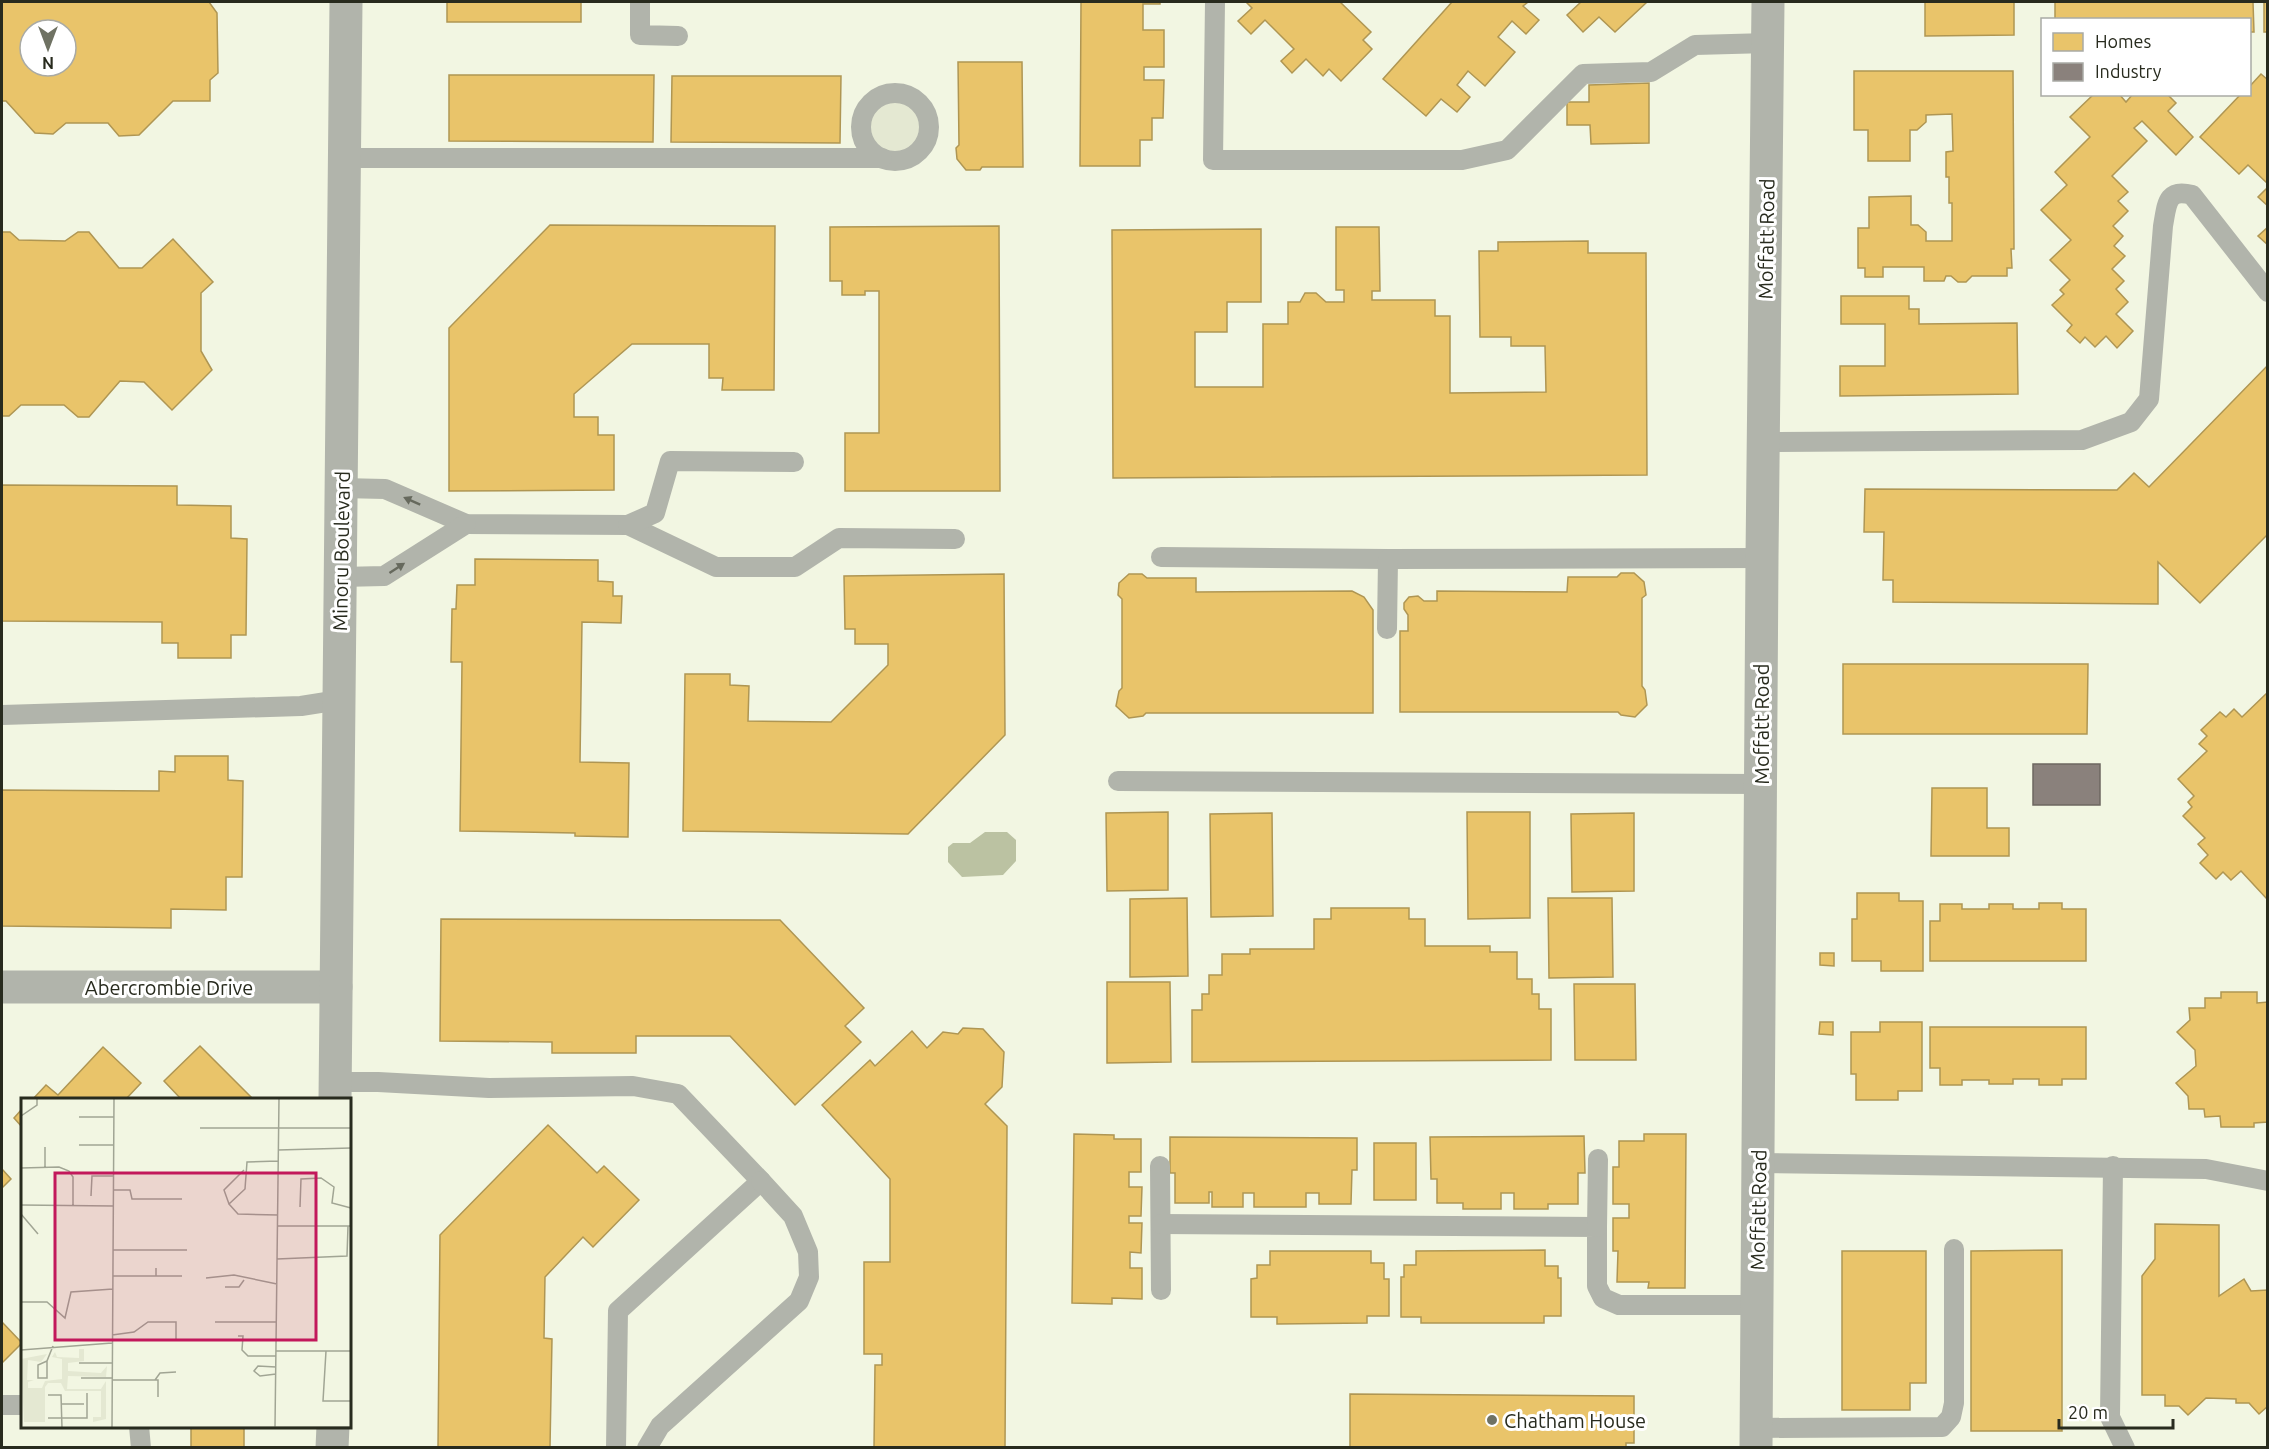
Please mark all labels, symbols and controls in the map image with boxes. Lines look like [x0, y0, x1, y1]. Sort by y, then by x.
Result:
north arrow [18, 18, 78, 78]
legend [2041, 18, 2251, 96]
text: Homes [2095, 31, 2152, 51]
text: N [42, 54, 54, 72]
text: Industry [2095, 61, 2162, 81]
street label: Moffatt Road [1753, 178, 1779, 300]
street label: Minoru Boulevard [328, 471, 354, 631]
one-way arrow [404, 496, 421, 505]
one-way arrow [389, 563, 405, 574]
street label: Moffatt Road [1750, 664, 1773, 784]
street label: Abercrombie Drive [85, 976, 253, 999]
inset map [21, 1098, 351, 1428]
street label: Moffatt Road [1745, 1149, 1771, 1271]
scale bar [2059, 1392, 2173, 1430]
text: 20 m [2068, 1402, 2108, 1422]
place label: Chatham House [1504, 1409, 1646, 1432]
marker: Chatham House [1485, 1413, 1499, 1427]

